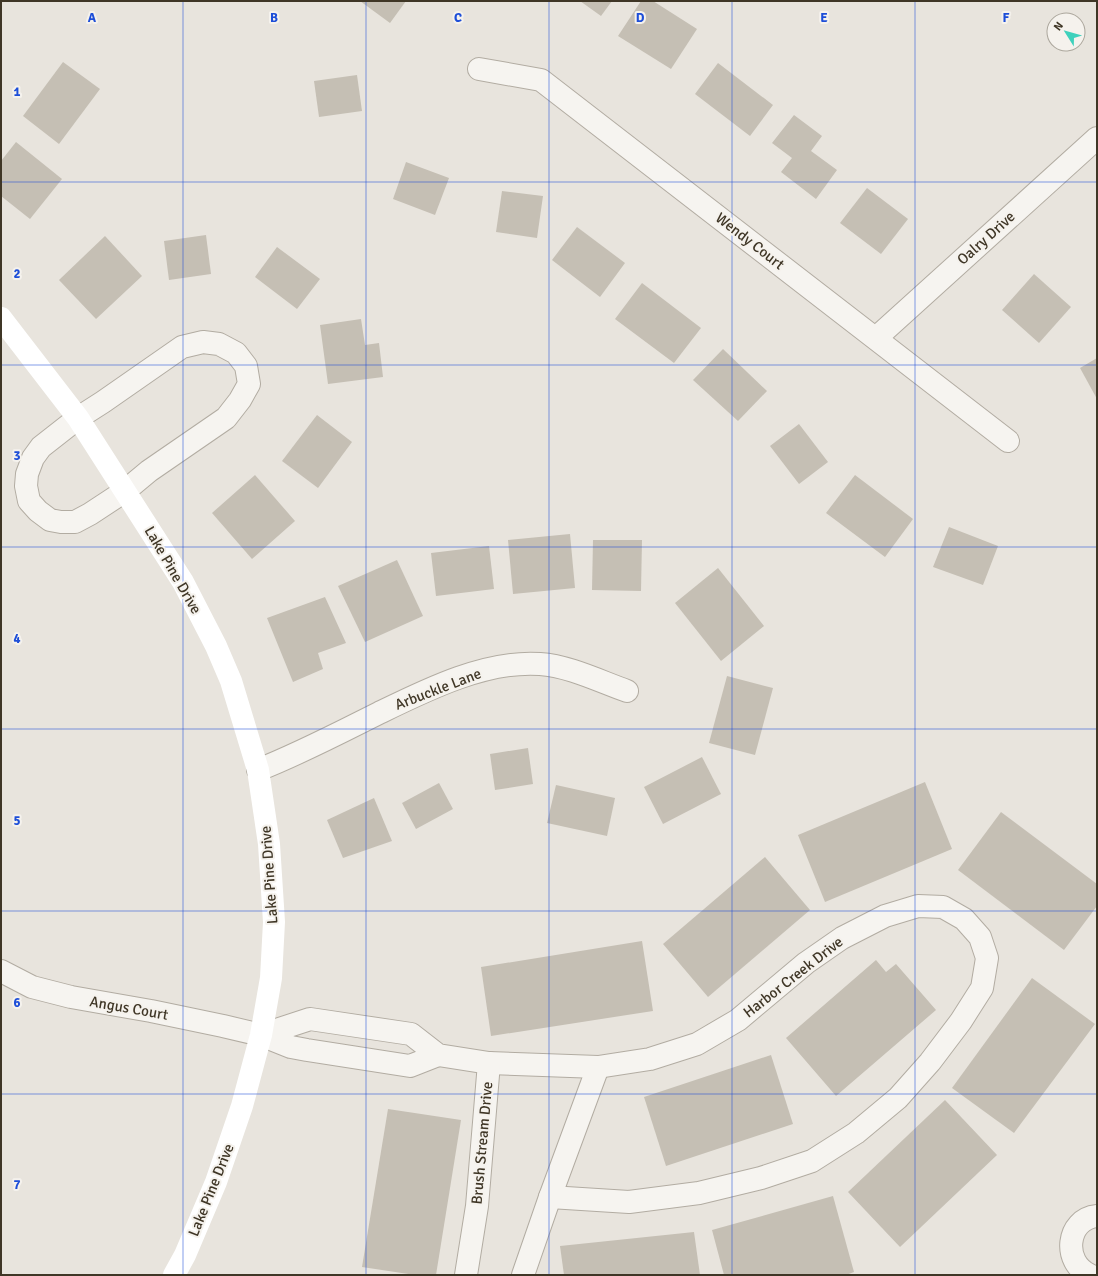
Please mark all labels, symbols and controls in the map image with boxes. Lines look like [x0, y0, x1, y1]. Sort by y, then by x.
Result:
text: A [88, 10, 97, 26]
text: B [270, 10, 278, 26]
text: C [454, 10, 462, 26]
text: D [636, 10, 645, 26]
text: E [820, 10, 828, 26]
text: F [1003, 10, 1010, 26]
north arrow [1046, 12, 1086, 52]
text: N [1051, 19, 1066, 33]
text: 1 [13, 84, 21, 100]
street label: Oalry Drive [953, 207, 1019, 269]
street label: Wendy Court [712, 209, 788, 273]
text: 2 [13, 266, 21, 282]
text: 3 [13, 448, 21, 464]
street label: Lake Pine Drive [141, 523, 205, 617]
text: 4 [13, 631, 21, 647]
street label: Arbuckle Lane [392, 664, 484, 714]
text: 5 [13, 813, 21, 829]
street label: Lake Pine Drive [257, 825, 281, 925]
street label: Harbor Creek Drive [740, 933, 846, 1021]
street label: Angus Court [88, 992, 170, 1024]
text: 6 [13, 995, 21, 1011]
street label: Brush Stream Drive [468, 1081, 496, 1205]
street label: Lake Pine Drive [184, 1141, 238, 1239]
text: 7 [13, 1177, 21, 1193]

